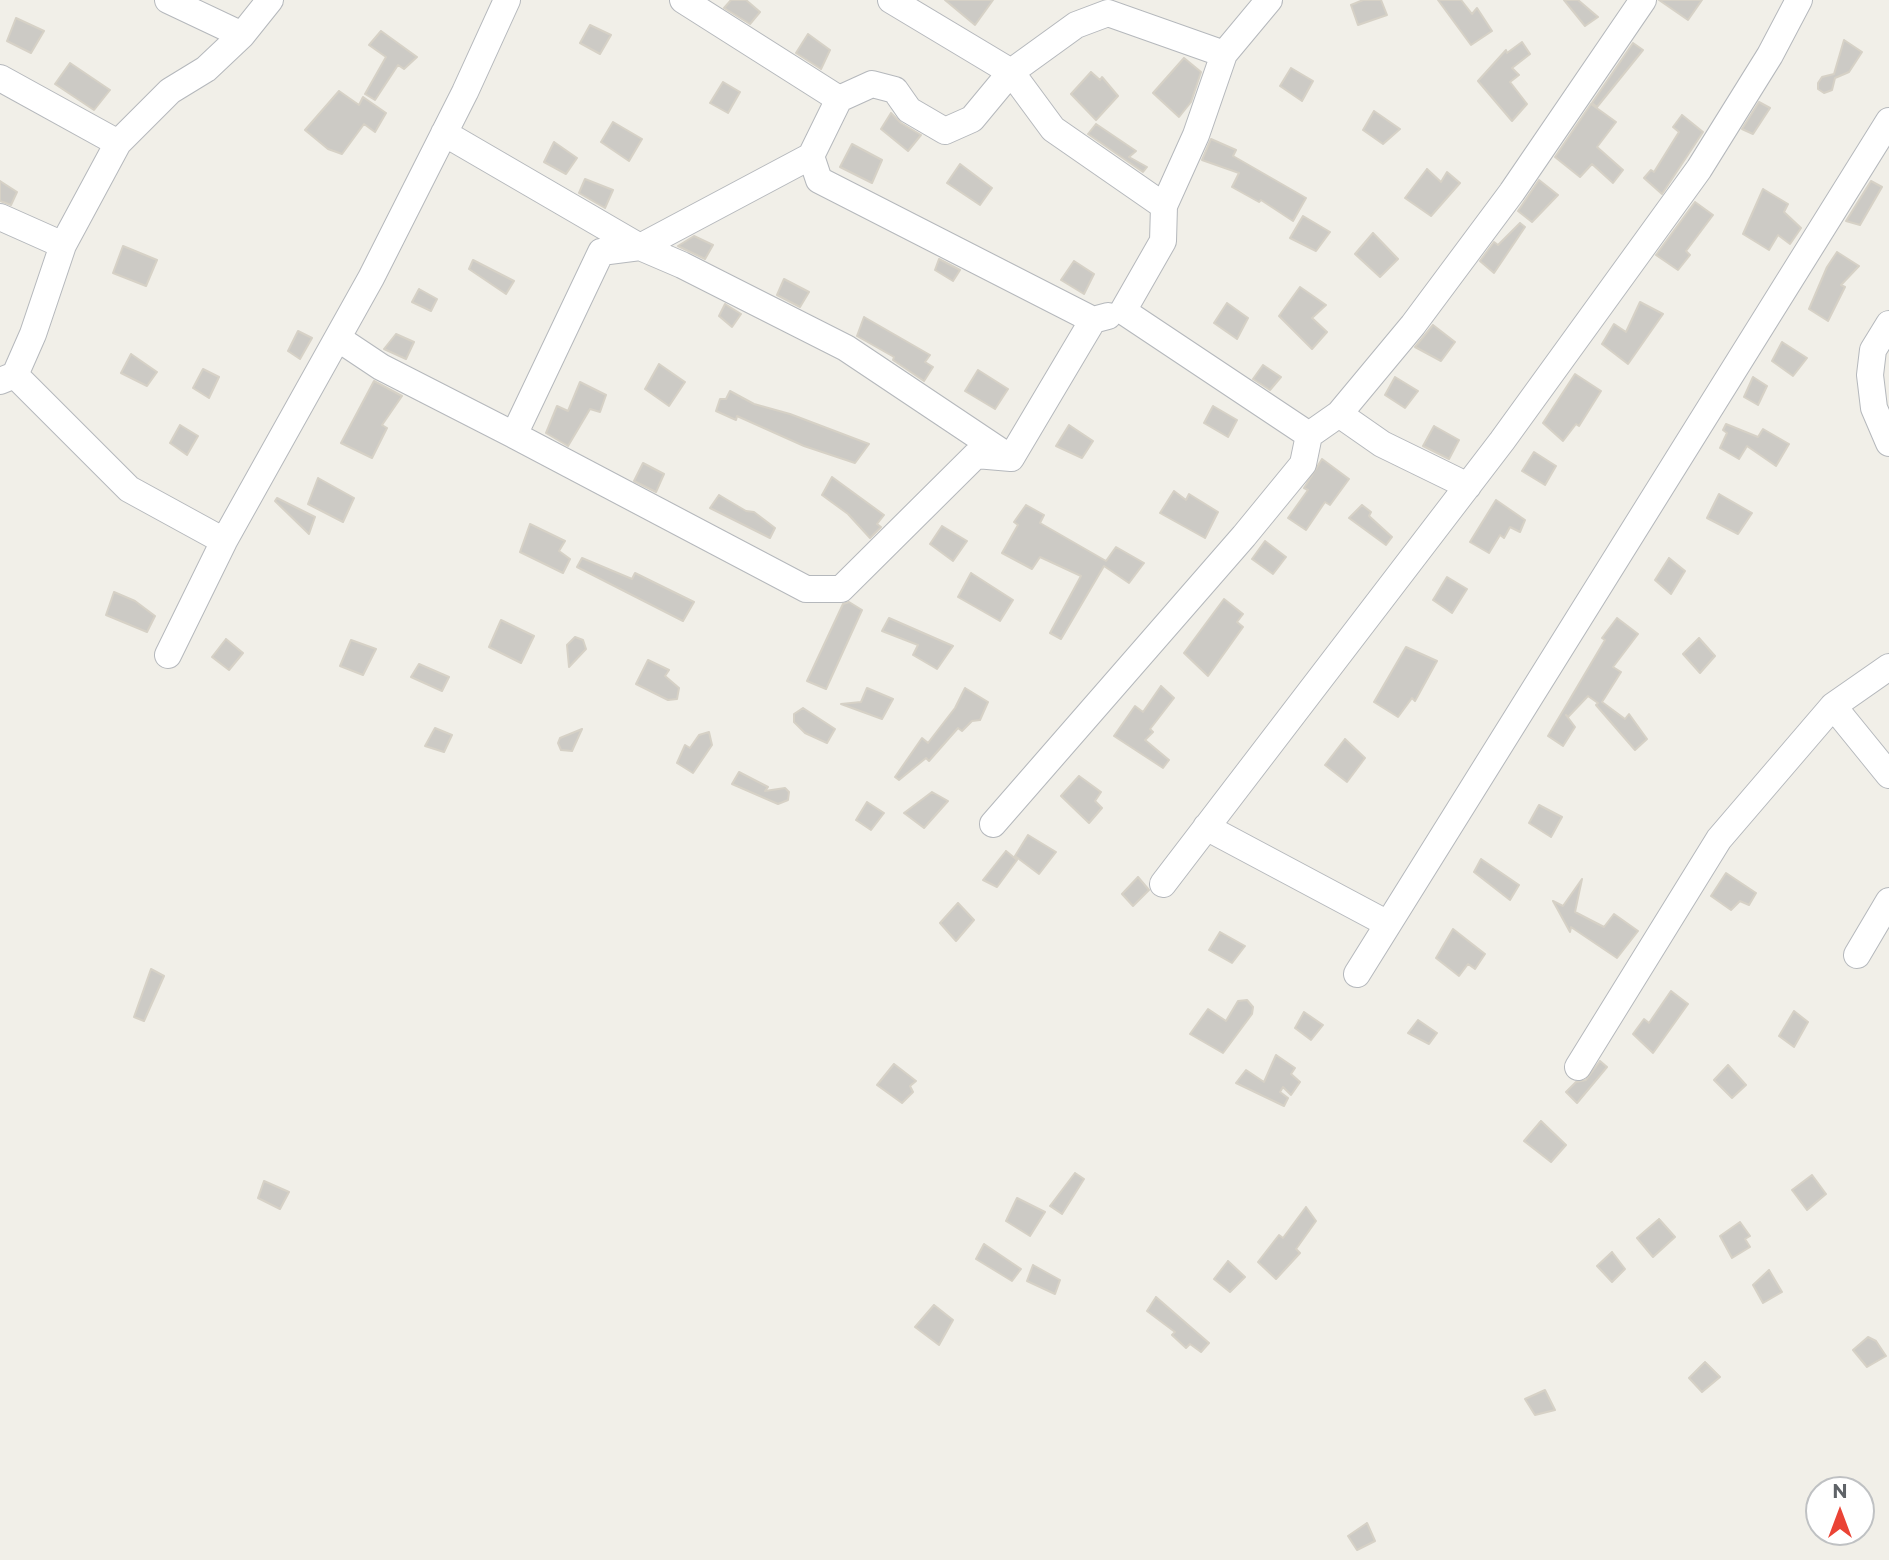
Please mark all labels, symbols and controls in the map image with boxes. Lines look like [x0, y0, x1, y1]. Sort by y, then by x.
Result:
north arrow [1805, 1476, 1875, 1546]
text: N [1832, 1480, 1848, 1503]

